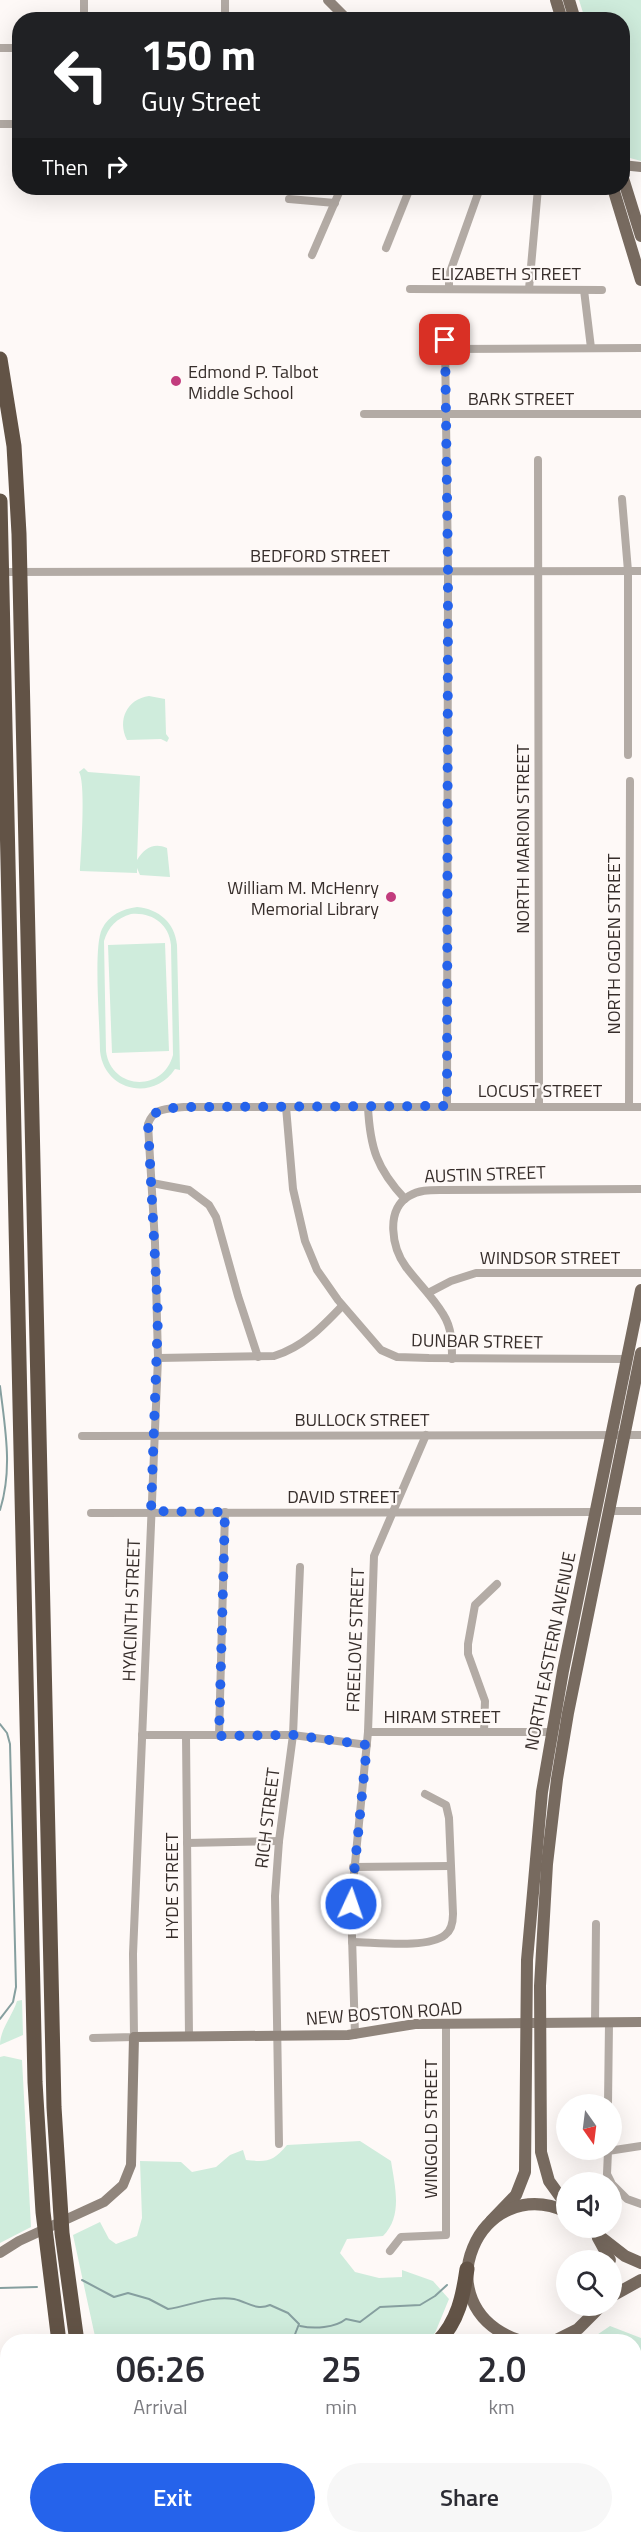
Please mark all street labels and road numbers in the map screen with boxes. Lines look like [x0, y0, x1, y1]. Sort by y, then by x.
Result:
street label: ELIZABETH STREET [431, 260, 581, 287]
street label: BARK STREET [468, 385, 575, 412]
street label: BEDFORD STREET [250, 542, 391, 569]
street label: NORTH MARION STREET [509, 744, 536, 934]
street label: NORTH OGDEN STREET [600, 853, 627, 1034]
street label: LOCUST STREET [478, 1077, 603, 1104]
street label: AUSTIN STREET [424, 1158, 547, 1190]
street label: WINDSOR STREET [480, 1244, 621, 1271]
street label: DUNBAR STREET [411, 1326, 544, 1356]
street label: BULLOCK STREET [294, 1406, 430, 1433]
street label: DAVID STREET [287, 1483, 399, 1510]
street label: HYACINTH STREET [115, 1537, 147, 1682]
street label: NORTH EASTERN AVENUE [517, 1549, 583, 1753]
street label: FREELOVE STREET [339, 1567, 371, 1713]
street label: HIRAM STREET [383, 1703, 501, 1730]
street label: RICH STREET [247, 1766, 287, 1870]
street label: HYDE STREET [158, 1832, 185, 1940]
street label: NEW BOSTON ROAD [305, 1994, 463, 2032]
street label: WINGOLD STREET [417, 2059, 444, 2199]

